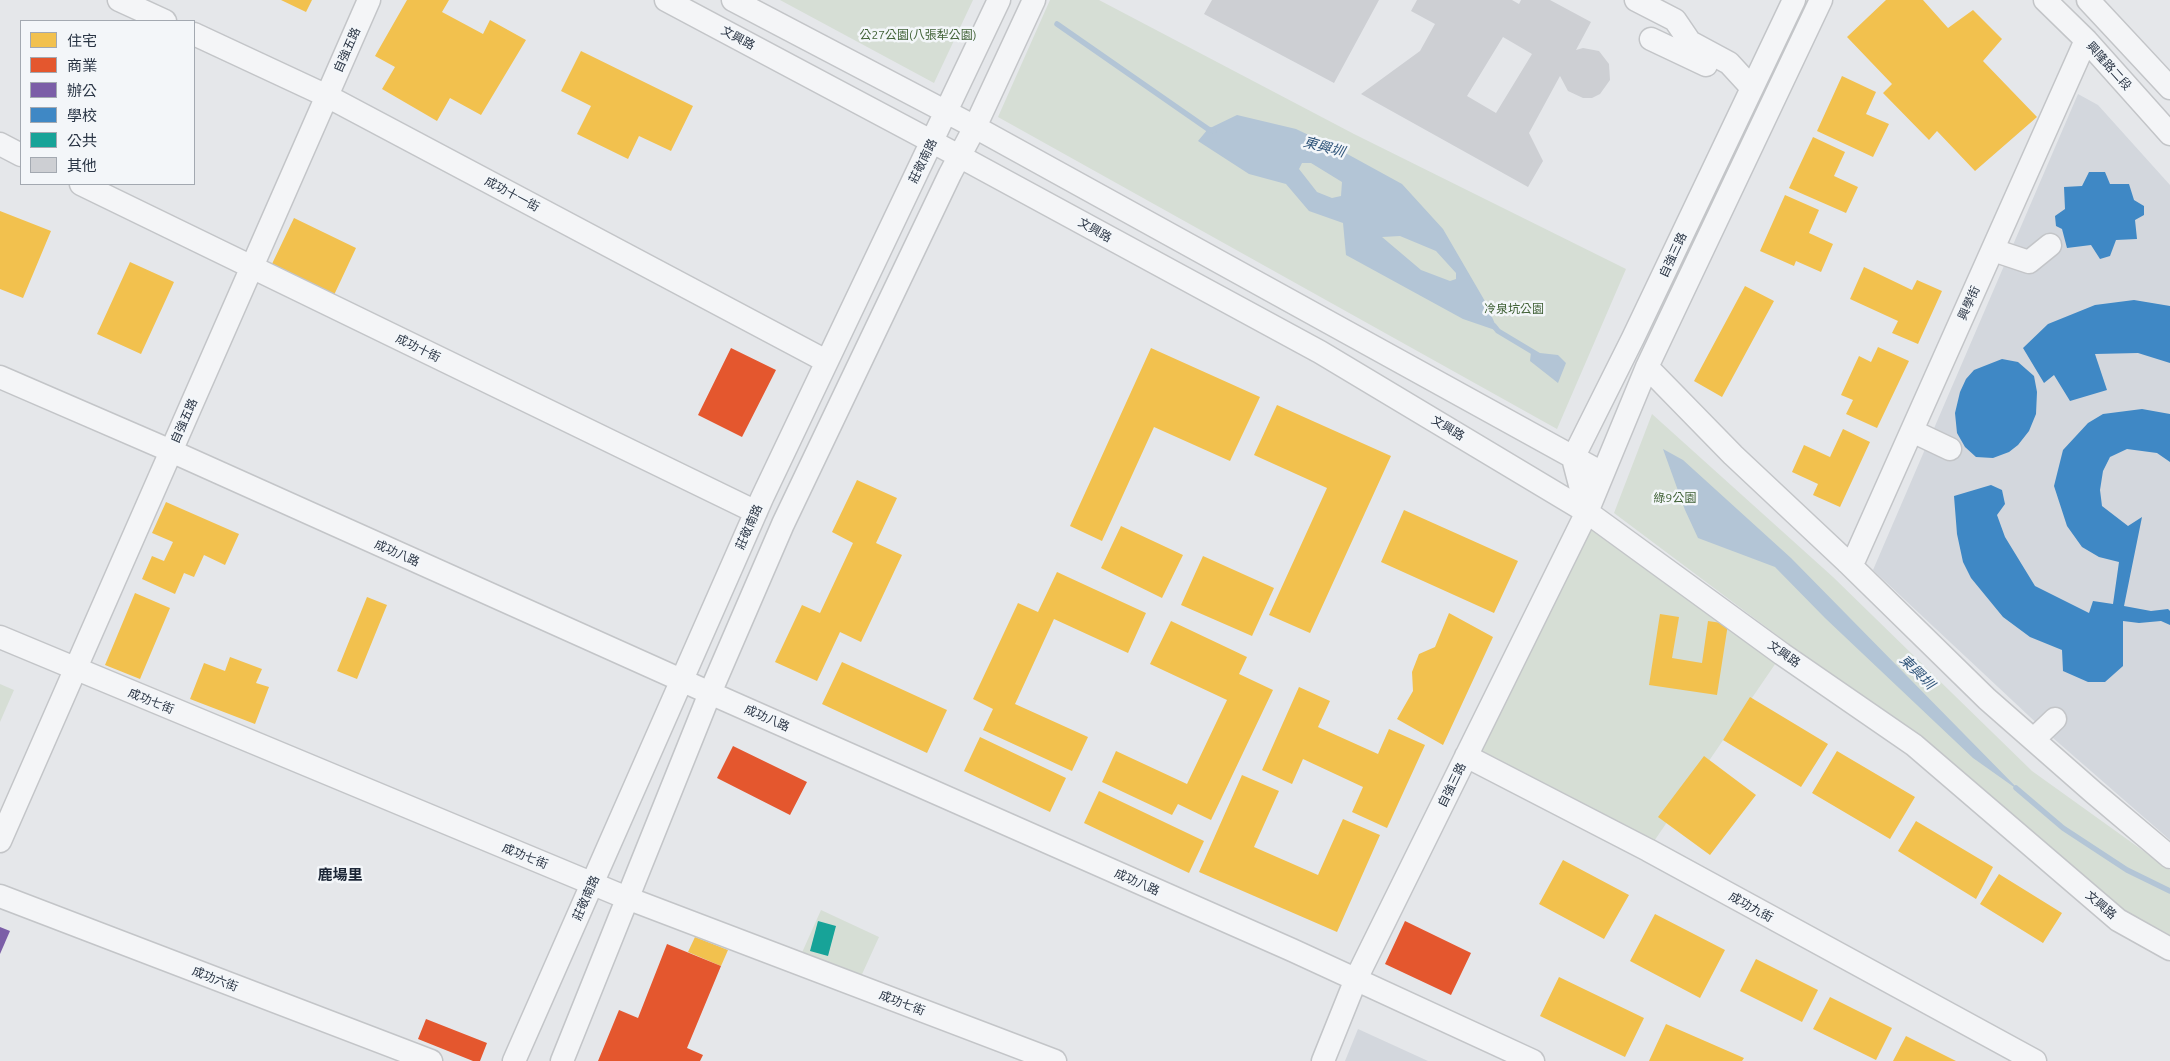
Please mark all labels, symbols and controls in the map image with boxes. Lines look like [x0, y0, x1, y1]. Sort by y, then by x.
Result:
legend [20, 20, 195, 185]
street label: 文興路 [719, 23, 757, 53]
street label: 自強五路 [331, 25, 363, 75]
park label: 公27公園(八張犁公園) [859, 28, 977, 42]
text: 住宅 [67, 32, 97, 49]
street label: 興隆路二段 [2084, 39, 2134, 93]
text: 商業 [67, 57, 97, 74]
text: 辦公 [67, 82, 97, 99]
text: 學校 [67, 107, 97, 124]
text: 公共 [67, 132, 97, 149]
water label: 東興圳 [1302, 133, 1346, 161]
street label: 莊敬南路 [906, 136, 940, 186]
text: 其他 [67, 157, 97, 174]
street label: 成功十一街 [482, 174, 542, 214]
street label: 文興路 [1076, 215, 1114, 245]
street label: 自強三路 [1656, 230, 1690, 280]
street label: 興學街 [1955, 284, 1983, 322]
park label: 冷泉坑公園 [1484, 302, 1544, 316]
street label: 成功十街 [393, 331, 443, 365]
street label: 自強五路 [168, 396, 200, 446]
street label: 文興路 [1429, 413, 1467, 443]
park label: 綠9公園 [1654, 491, 1696, 505]
street label: 莊敬南路 [733, 502, 765, 552]
street label: 成功八路 [372, 537, 422, 569]
street label: 文興路 [1765, 638, 1803, 670]
water label: 東興圳 [1896, 651, 1938, 693]
street label: 成功七街 [126, 685, 176, 717]
street label: 成功八路 [742, 702, 792, 734]
street label: 自強三路 [1435, 760, 1469, 810]
street label: 成功七街 [500, 840, 550, 872]
district label: 鹿場里 [318, 866, 362, 884]
street label: 成功八路 [1112, 866, 1162, 898]
street label: 莊敬南路 [570, 873, 602, 923]
street label: 文興路 [2083, 888, 2119, 922]
street label: 成功九街 [1727, 889, 1775, 925]
street label: 成功六街 [190, 964, 240, 994]
street label: 成功七街 [877, 988, 927, 1018]

